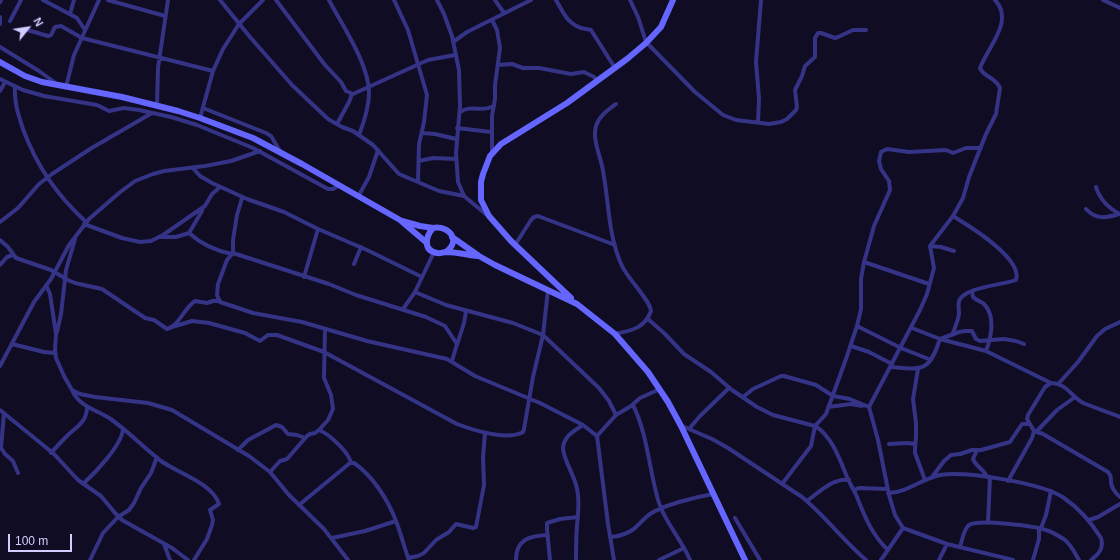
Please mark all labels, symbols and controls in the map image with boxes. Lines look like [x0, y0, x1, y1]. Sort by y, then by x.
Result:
north arrow [8, 8, 48, 48]
text: N [31, 16, 46, 28]
scale bar [10, 526, 74, 552]
text: 100 m [15, 534, 48, 548]

